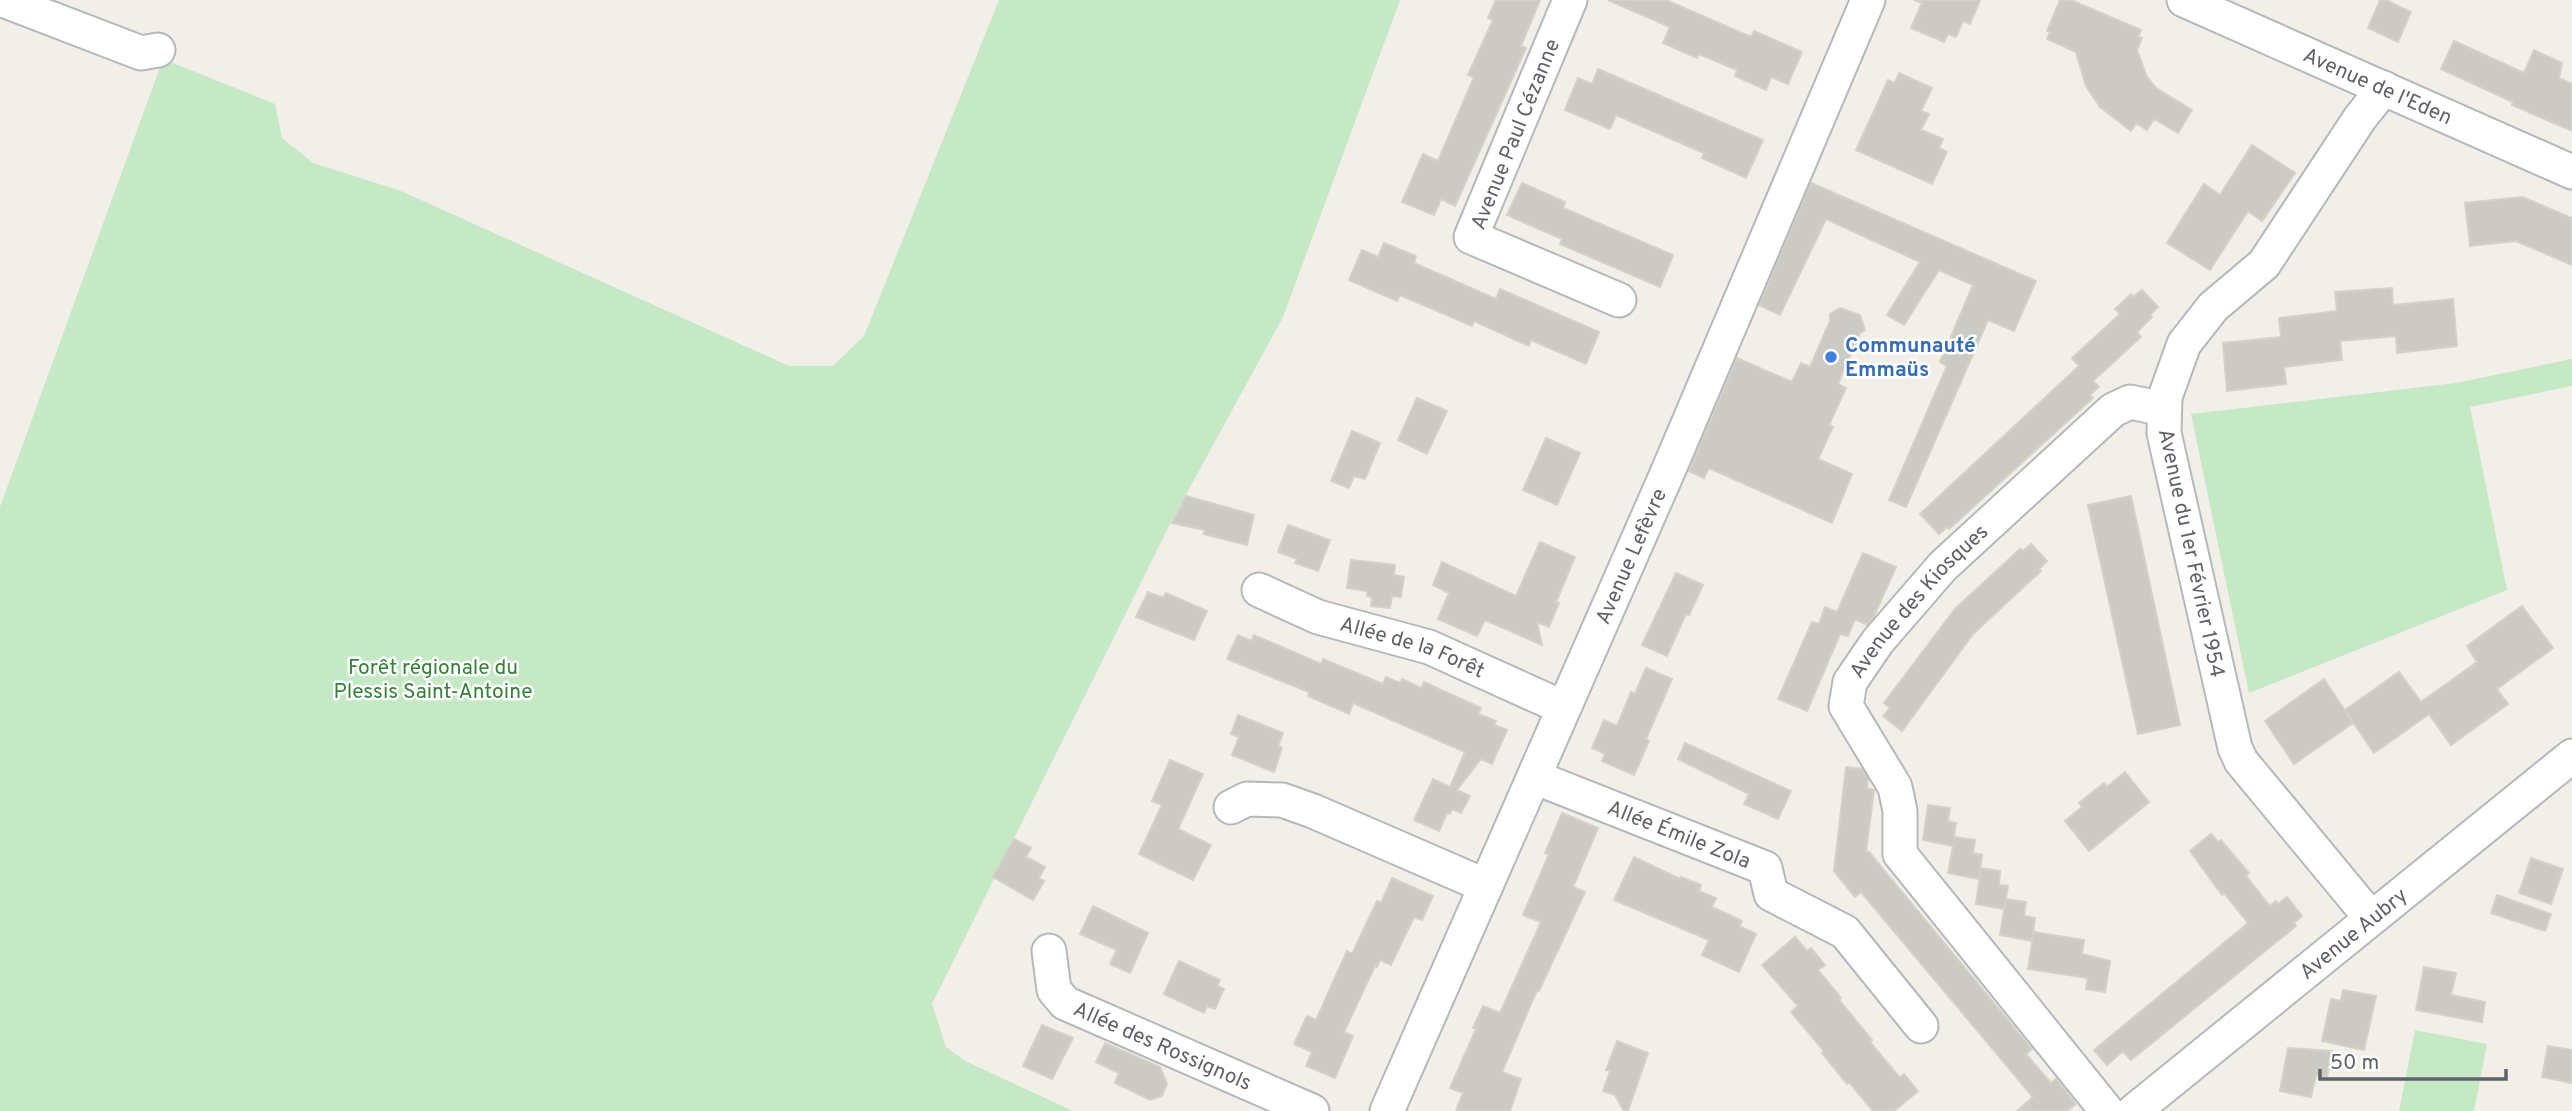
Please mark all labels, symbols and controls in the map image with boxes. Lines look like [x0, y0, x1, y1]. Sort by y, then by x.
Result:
street label: Avenue Paul Cézanne [1466, 35, 1567, 234]
street label: Avenue de l'Eden [2298, 42, 2456, 132]
place label: Communauté Emmaüs [1845, 333, 1976, 384]
marker: Communauté Emmaüs [1823, 349, 1839, 365]
street label: Avenue du 1er Février 1954 [2151, 427, 2230, 680]
street label: Avenue Lefèvre [1590, 485, 1674, 629]
street label: Avenue des Kiosques [1844, 519, 1995, 684]
street label: Allée de la Forêt [1337, 611, 1489, 685]
park label: Forêt régionale du Plessis Saint-Antoine [333, 655, 533, 706]
street label: Allée Émile Zola [1603, 795, 1754, 876]
street label: Avenue Aubry [2294, 883, 2414, 986]
street label: Allée des Rossignols [1069, 996, 1255, 1098]
scale bar [2320, 1038, 2506, 1082]
text: 50 m [2330, 1050, 2379, 1077]

